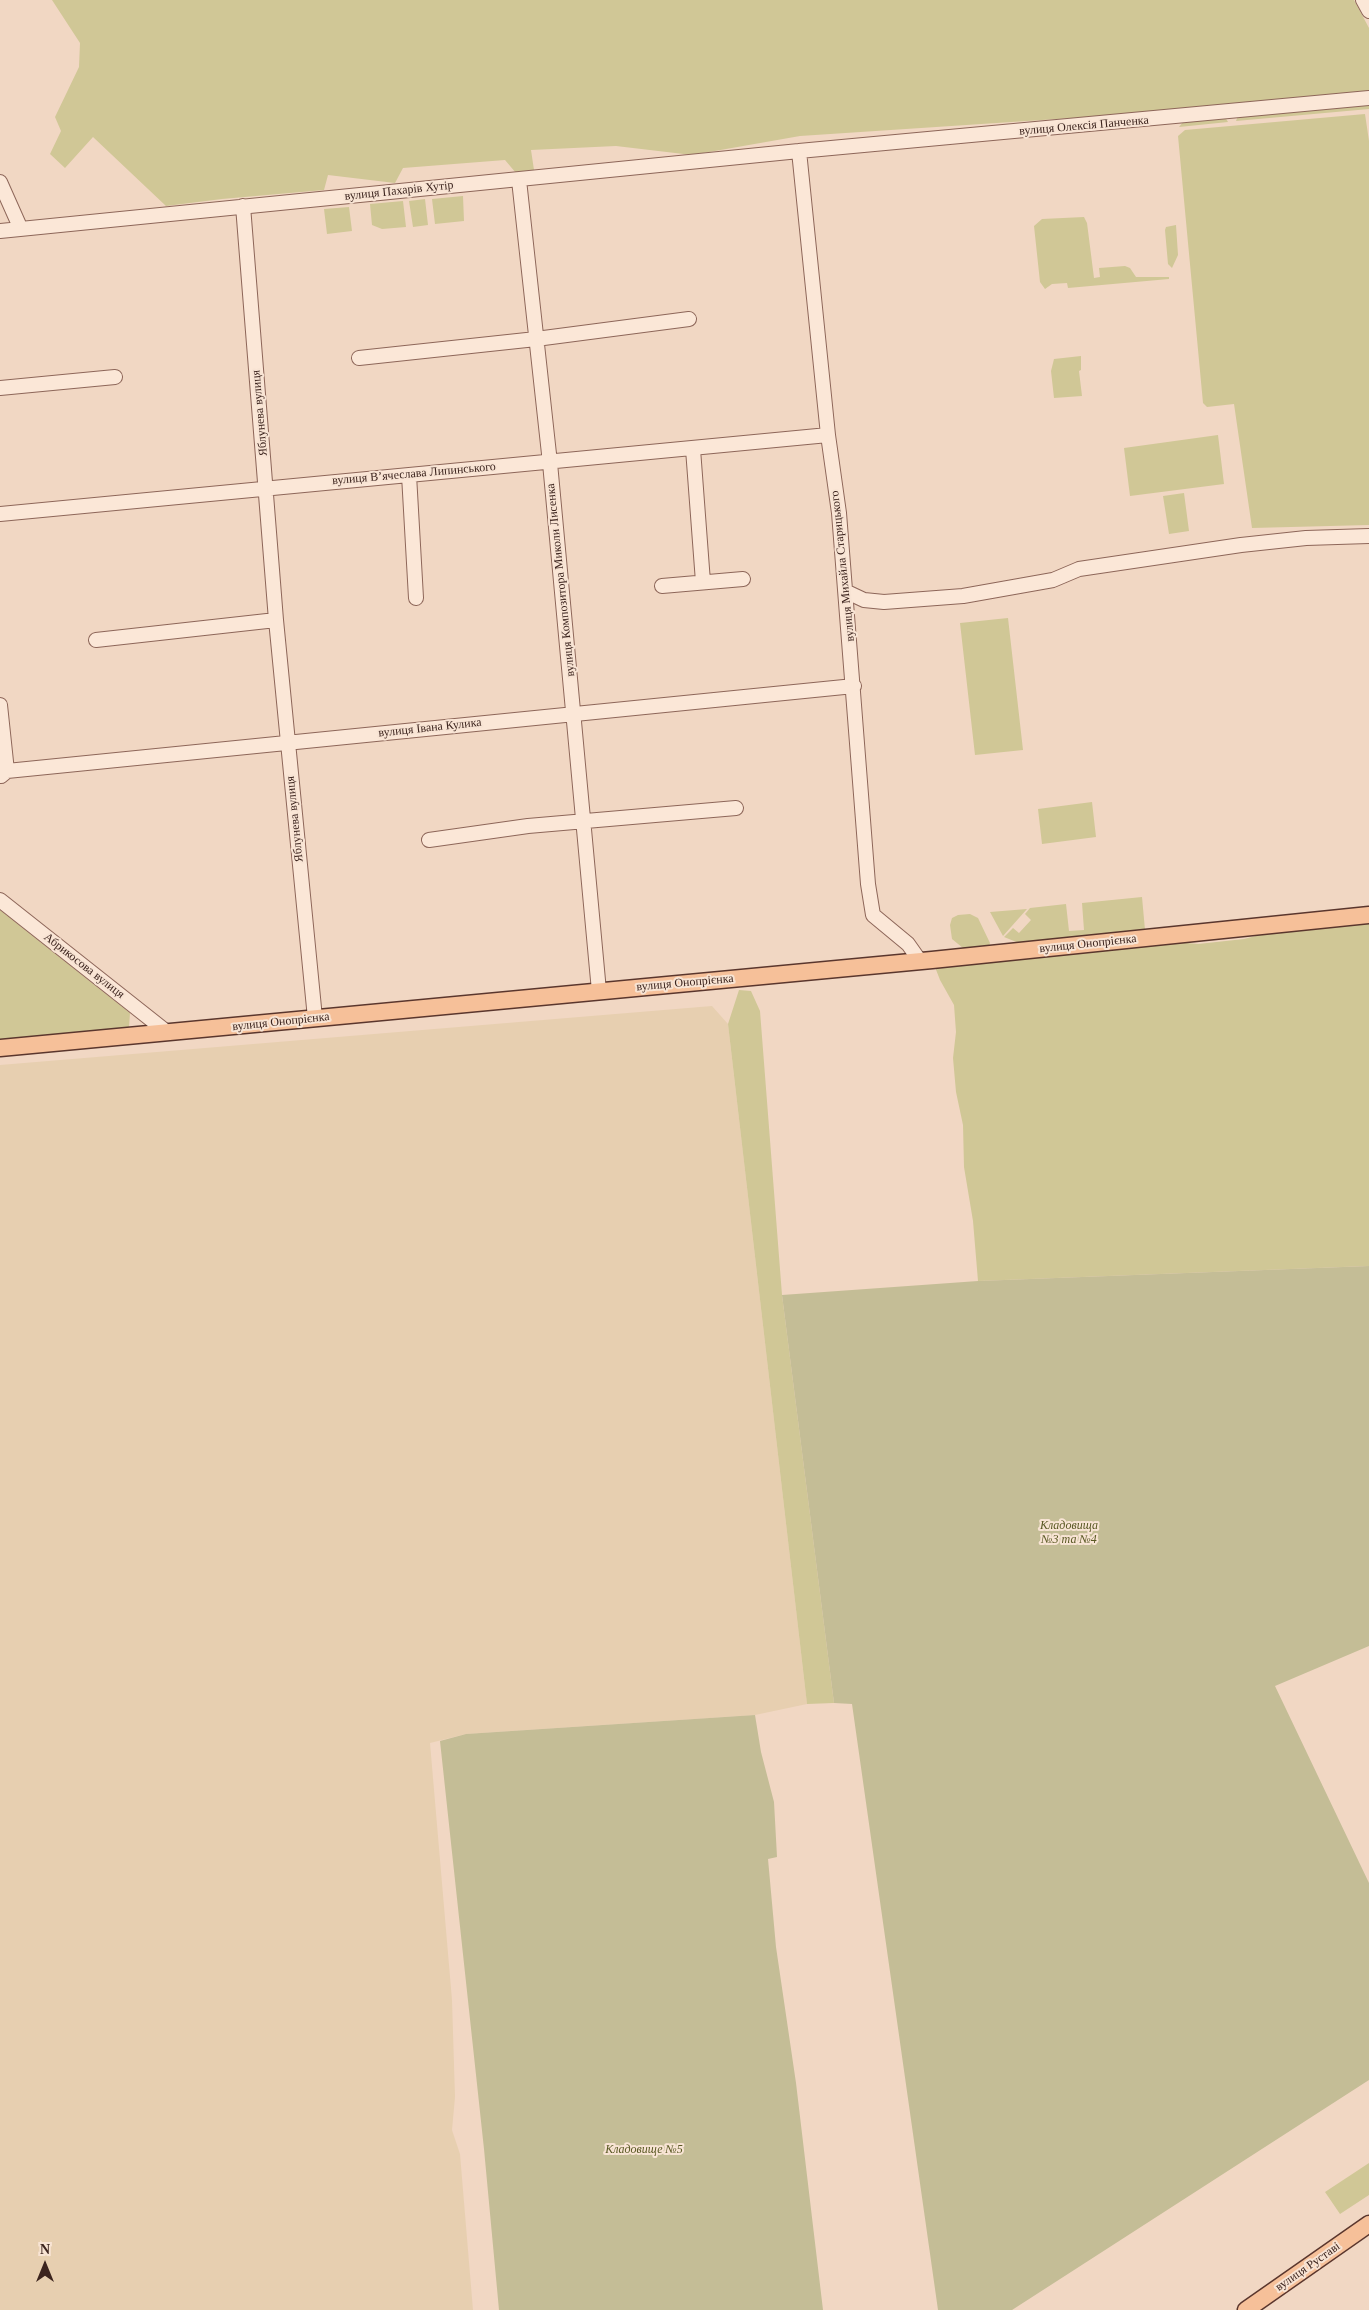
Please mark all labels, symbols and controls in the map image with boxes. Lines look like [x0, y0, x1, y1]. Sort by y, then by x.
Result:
street label: вулиця Олексія Панченка [1019, 113, 1149, 139]
street label: вулиця Пахарів Хутір [344, 178, 454, 204]
street label: Яблунева вулиця [249, 369, 271, 457]
street label: вулиця Вʼячеслава Липинського [332, 460, 496, 488]
street label: вулиця Композитора Миколи Лисенка [544, 483, 578, 677]
street label: вулиця Михайла Старицького [828, 490, 858, 642]
street label: вулиця Івана Кулика [378, 715, 482, 741]
street label: Яблунева вулиця [283, 775, 307, 863]
street label: Абрикосова вулиця [41, 930, 127, 1002]
street label: вулиця Онопрієнка [1039, 932, 1137, 956]
street label: вулиця Онопрієнка [636, 972, 734, 994]
street label: вулиця Онопрієнка [232, 1010, 330, 1034]
park label: Кладовища №3 та №4 [1040, 1519, 1098, 1547]
park label: Кладовище №5 [605, 2143, 683, 2157]
street label: вулиця Руставі [1273, 2239, 1343, 2295]
north arrow [20, 2240, 70, 2290]
text: N [40, 2242, 50, 2257]

